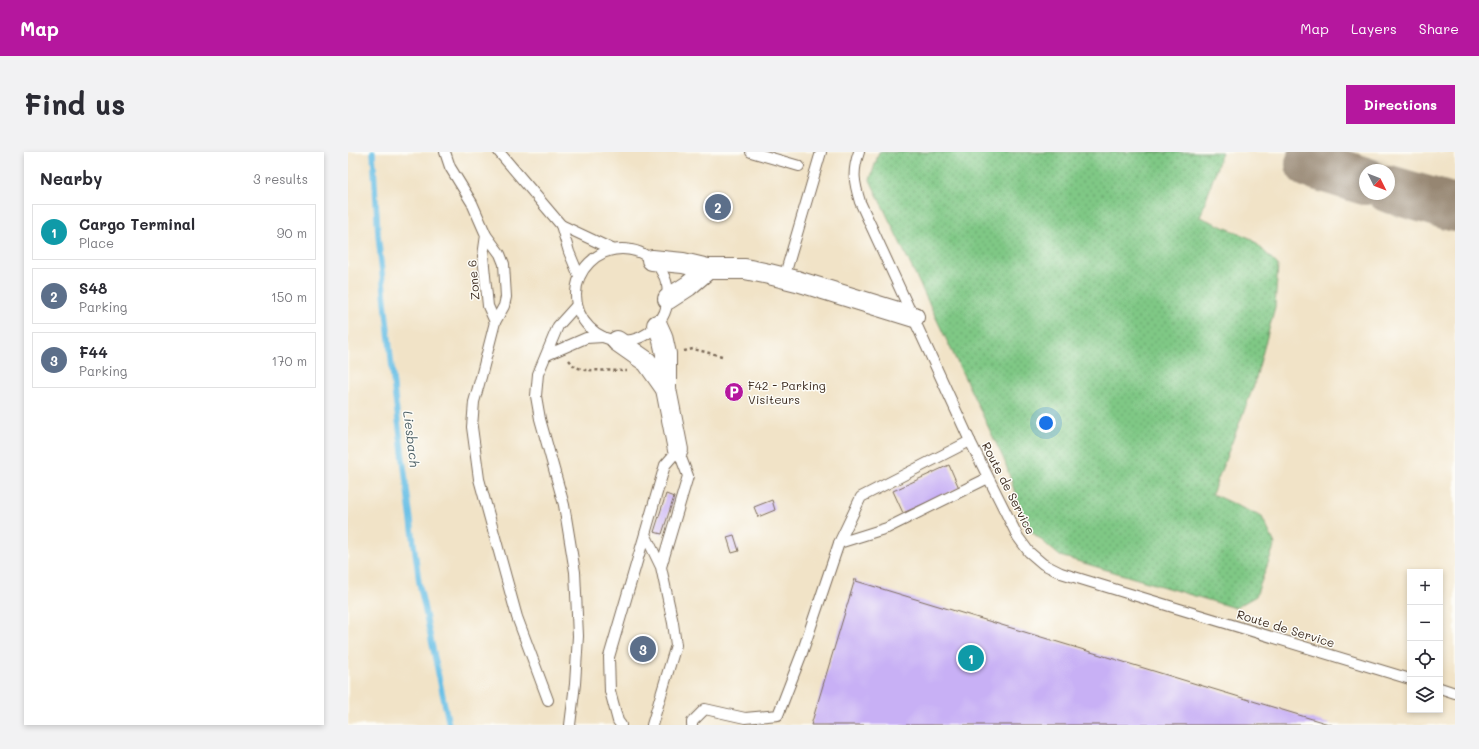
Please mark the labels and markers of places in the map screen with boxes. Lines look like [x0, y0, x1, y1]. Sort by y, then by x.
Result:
pin: 2 [705, 192, 731, 222]
place label: F42 - Parking Visiteurs [748, 377, 826, 407]
parking icon: F42 - Parking Visiteurs [723, 381, 745, 403]
pin: 3 [630, 634, 656, 664]
pin: 1 [958, 643, 984, 673]

